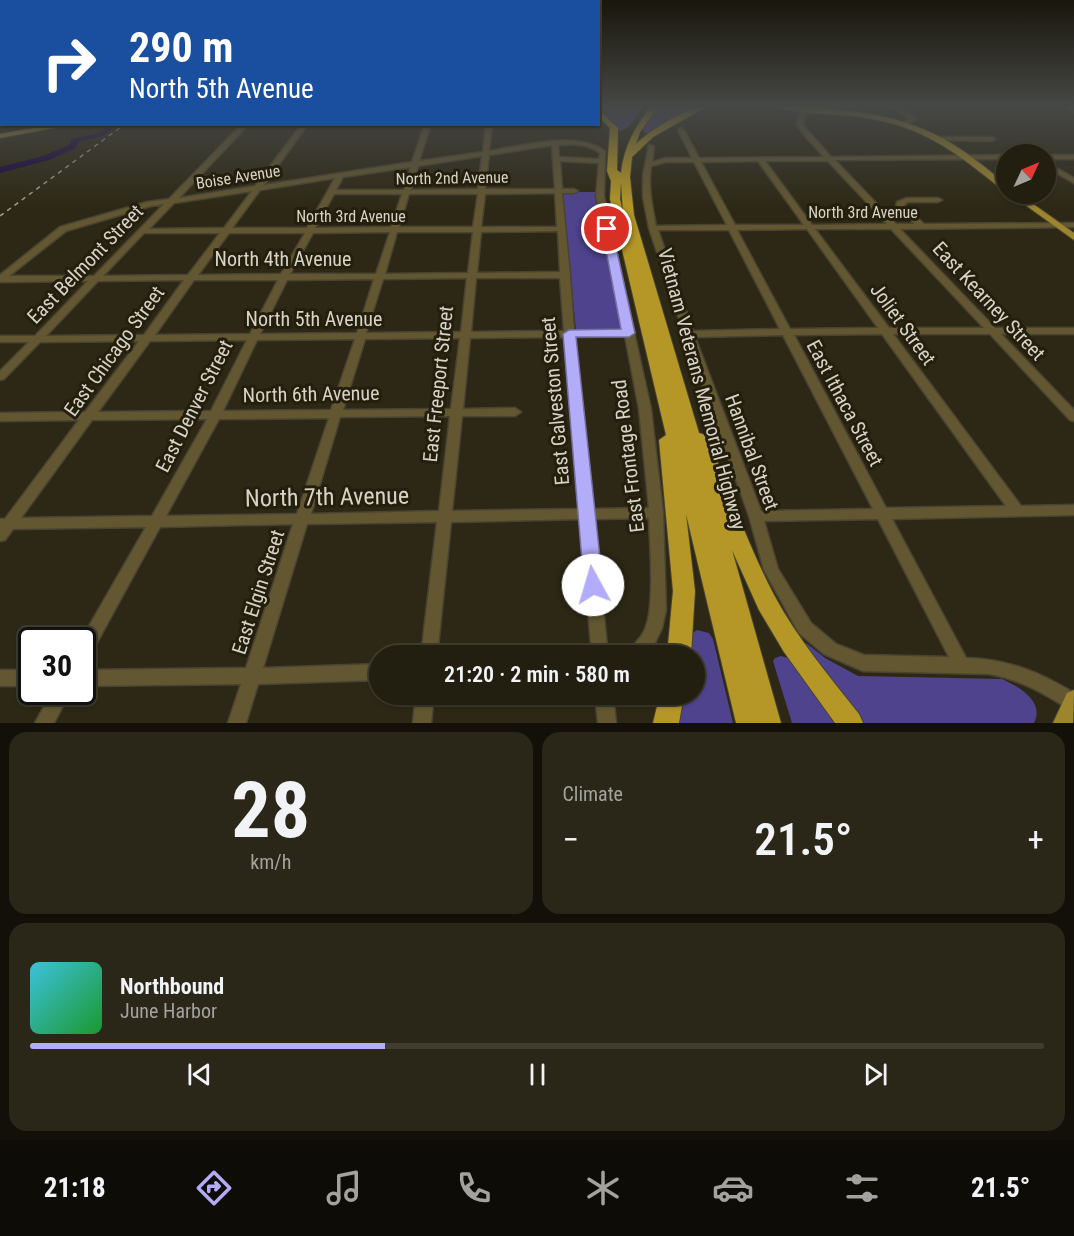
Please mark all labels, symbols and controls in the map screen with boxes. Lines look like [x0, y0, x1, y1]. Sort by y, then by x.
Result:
text: 290 m [129, 23, 234, 72]
icon: right [30, 24, 108, 102]
text: North 5th Avenue [129, 73, 314, 105]
north arrow [996, 144, 1056, 204]
map controls [996, 144, 1056, 204]
street label: Boise Avenue [195, 161, 281, 193]
street label: North 2nd Avenue [396, 168, 508, 188]
street label: East Belmont Street [22, 199, 148, 329]
pin [581, 203, 632, 254]
street label: North 3rd Avenue [808, 203, 918, 222]
street label: North 3rd Avenue [296, 207, 406, 226]
icon: arrive [590, 212, 623, 245]
street label: East Kearney Street [928, 237, 1050, 365]
street label: Vietnam Veterans Memorial Highway [653, 246, 751, 532]
street label: North 4th Avenue [215, 247, 351, 271]
street label: Joliet Street [865, 278, 941, 370]
street label: East Chicago Street [59, 281, 169, 421]
street label: East Freeport Street [418, 305, 458, 463]
street label: North 5th Avenue [246, 307, 382, 331]
street label: East Galveston Street [536, 316, 574, 486]
street label: East Denver Street [150, 336, 238, 476]
street label: East Ithaca Street [802, 336, 888, 470]
street label: East Frontage Road [607, 378, 649, 534]
street label: North 6th Avenue [242, 381, 380, 407]
street label: Hannibal Street [720, 391, 784, 513]
street label: North 7th Avenue [245, 482, 409, 512]
street label: East Elgin Street [227, 527, 289, 657]
position arrow [561, 553, 625, 617]
speed limit sign: 30 [18, 627, 96, 705]
text: 21:20 · 2 min · 580 m [444, 662, 630, 687]
text: 28 [231, 765, 310, 856]
text: Climate [563, 782, 623, 806]
text: 21.5° [754, 813, 852, 866]
text: − [563, 820, 579, 859]
text: + [1028, 820, 1044, 859]
text: km/h [250, 850, 291, 874]
text: Northbound [120, 974, 224, 999]
text: June Harbor [120, 999, 217, 1023]
icon: previous [183, 1058, 216, 1091]
icon: pause [521, 1058, 554, 1091]
icon: next [859, 1058, 892, 1091]
icon: directions [193, 1167, 235, 1209]
icon: music [323, 1167, 365, 1209]
icon: phone [453, 1167, 495, 1209]
icon: climate [582, 1167, 624, 1209]
icon: car [712, 1167, 754, 1209]
icon: filters [841, 1167, 883, 1209]
text: 21:18 [44, 1172, 106, 1204]
text: 21.5° [971, 1172, 1030, 1204]

